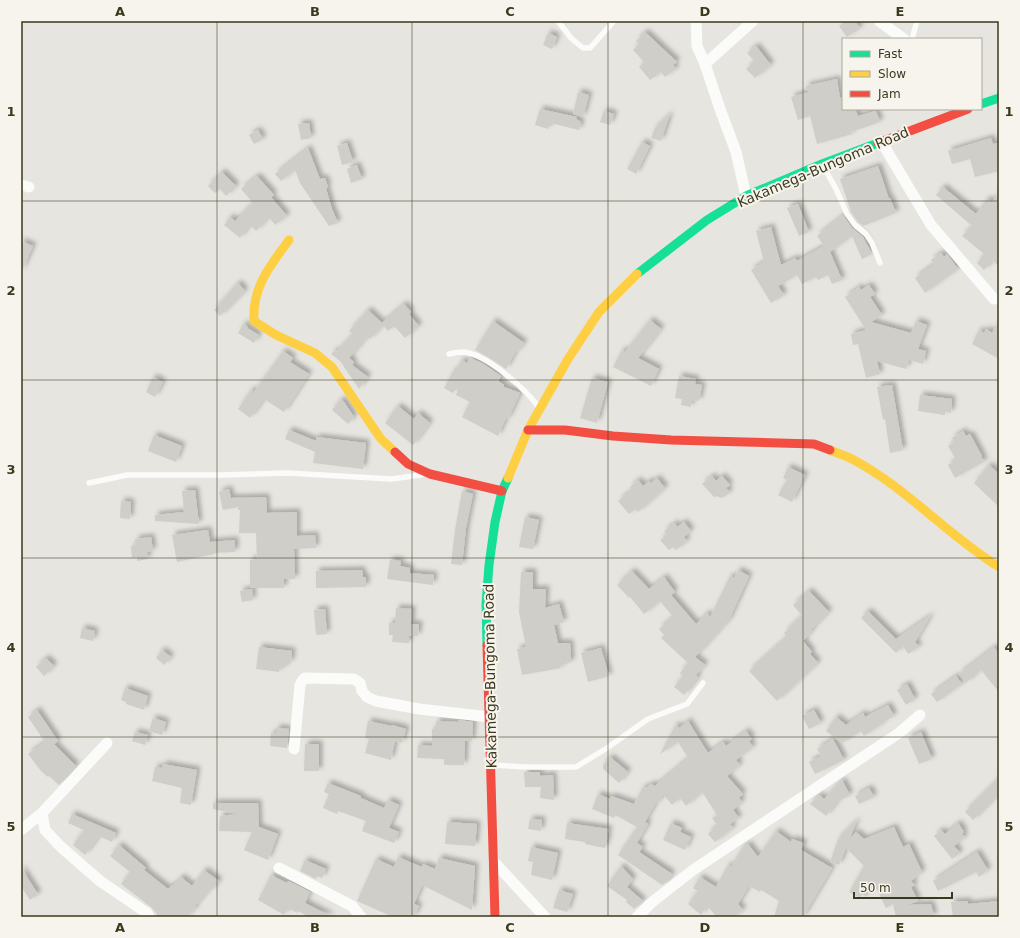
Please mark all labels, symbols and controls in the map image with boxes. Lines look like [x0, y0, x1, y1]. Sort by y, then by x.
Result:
text: A [115, 4, 125, 19]
text: B [310, 4, 320, 19]
text: C [505, 4, 515, 19]
text: D [700, 4, 711, 19]
text: E [896, 4, 904, 19]
legend [842, 38, 982, 110]
text: Fast [878, 47, 902, 61]
text: Slow [878, 67, 906, 81]
text: Jam [877, 87, 901, 101]
text: 1 [6, 104, 16, 119]
text: 1 [1004, 104, 1014, 119]
street label: Kakamega-Bungoma Road [735, 124, 911, 210]
text: 2 [6, 283, 16, 298]
text: 2 [1004, 283, 1014, 298]
text: 3 [6, 462, 16, 477]
text: 3 [1004, 462, 1014, 477]
street label: Kakamega-Bungoma Road [480, 583, 500, 769]
text: 4 [6, 640, 16, 655]
text: 4 [1004, 640, 1014, 655]
text: 5 [6, 819, 16, 834]
text: 5 [1004, 819, 1014, 834]
scale bar [854, 874, 952, 900]
text: 50 m [860, 881, 891, 895]
text: A [115, 920, 125, 935]
text: B [310, 920, 320, 935]
text: C [505, 920, 515, 935]
text: D [700, 920, 711, 935]
text: E [896, 920, 904, 935]

